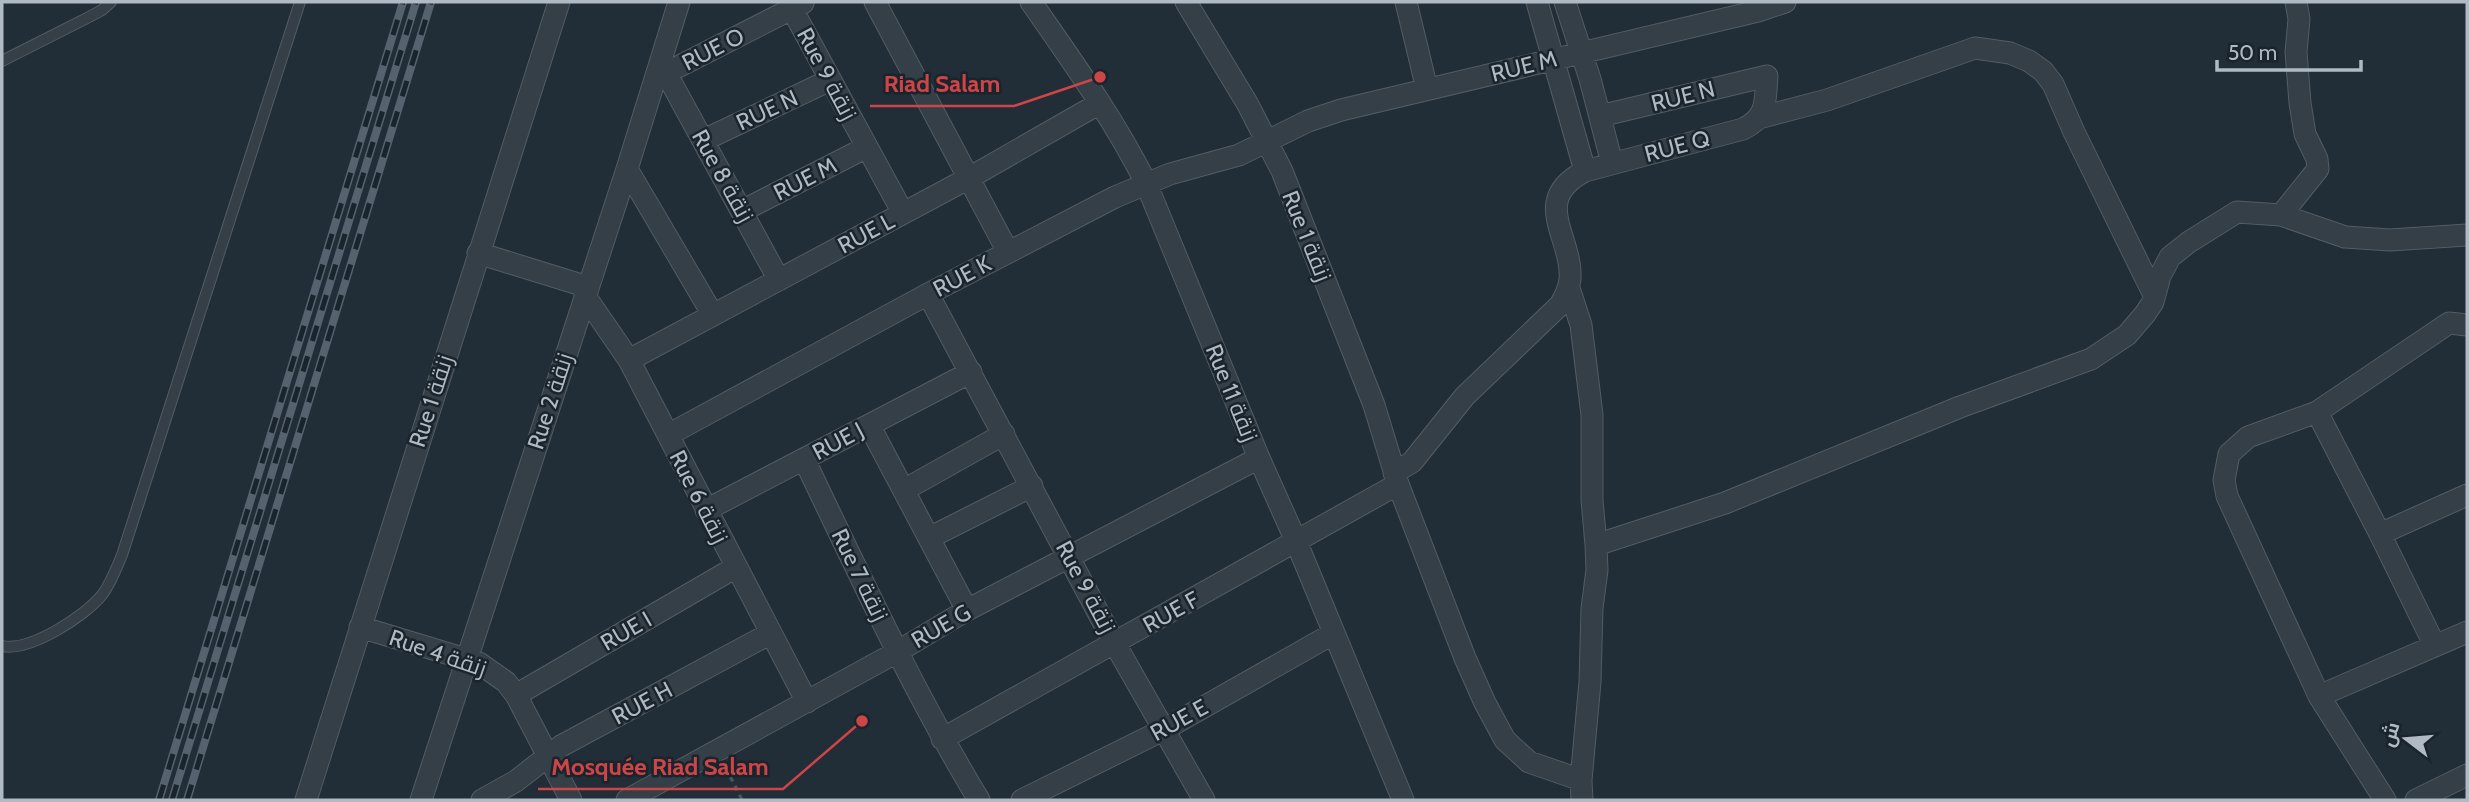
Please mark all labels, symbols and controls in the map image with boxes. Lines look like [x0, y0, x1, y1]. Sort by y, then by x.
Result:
street label: RUE O [677, 22, 749, 76]
street label: Rue 9 زنقة [791, 23, 863, 125]
scale bar [2217, 28, 2360, 72]
text: 50 m [2228, 40, 2277, 65]
street label: RUE M [1488, 44, 1560, 88]
callout: Riad Salam [870, 61, 1014, 106]
text: Riad Salam [884, 69, 1000, 98]
street label: RUE N [1648, 75, 1718, 117]
street label: RUE N [732, 84, 802, 136]
street label: RUE Q [1641, 124, 1713, 168]
street label: Rue 8 زنقة [686, 125, 760, 227]
street label: RUE M [769, 151, 841, 207]
street label: Rue 1 زنقة [1276, 186, 1338, 286]
street label: RUE L [833, 206, 899, 259]
street label: RUE K [928, 249, 996, 303]
street label: Rue 11 زنقة [1200, 340, 1264, 446]
street label: Rue 2 زنقة [521, 349, 579, 453]
street label: Rue 1 زنقة [403, 351, 459, 451]
street label: RUE J [807, 416, 869, 466]
street label: Rue 6 زنقة [664, 446, 734, 548]
street label: Rue 7 زنقة [826, 524, 894, 626]
street label: Rue 9 زنقة [1050, 536, 1122, 638]
street label: RUE F [1138, 585, 1204, 639]
street label: RUE G [906, 598, 976, 654]
street label: RUE I [595, 605, 657, 657]
street label: Rue 4 زنقة [386, 623, 490, 683]
street label: RUE H [607, 675, 677, 731]
street label: RUE E [1145, 693, 1213, 747]
north arrow [2371, 704, 2441, 774]
text: ش [2376, 720, 2405, 749]
callout: Mosquée Riad Salam [538, 744, 783, 789]
text: Mosquée Riad Salam [551, 752, 769, 781]

